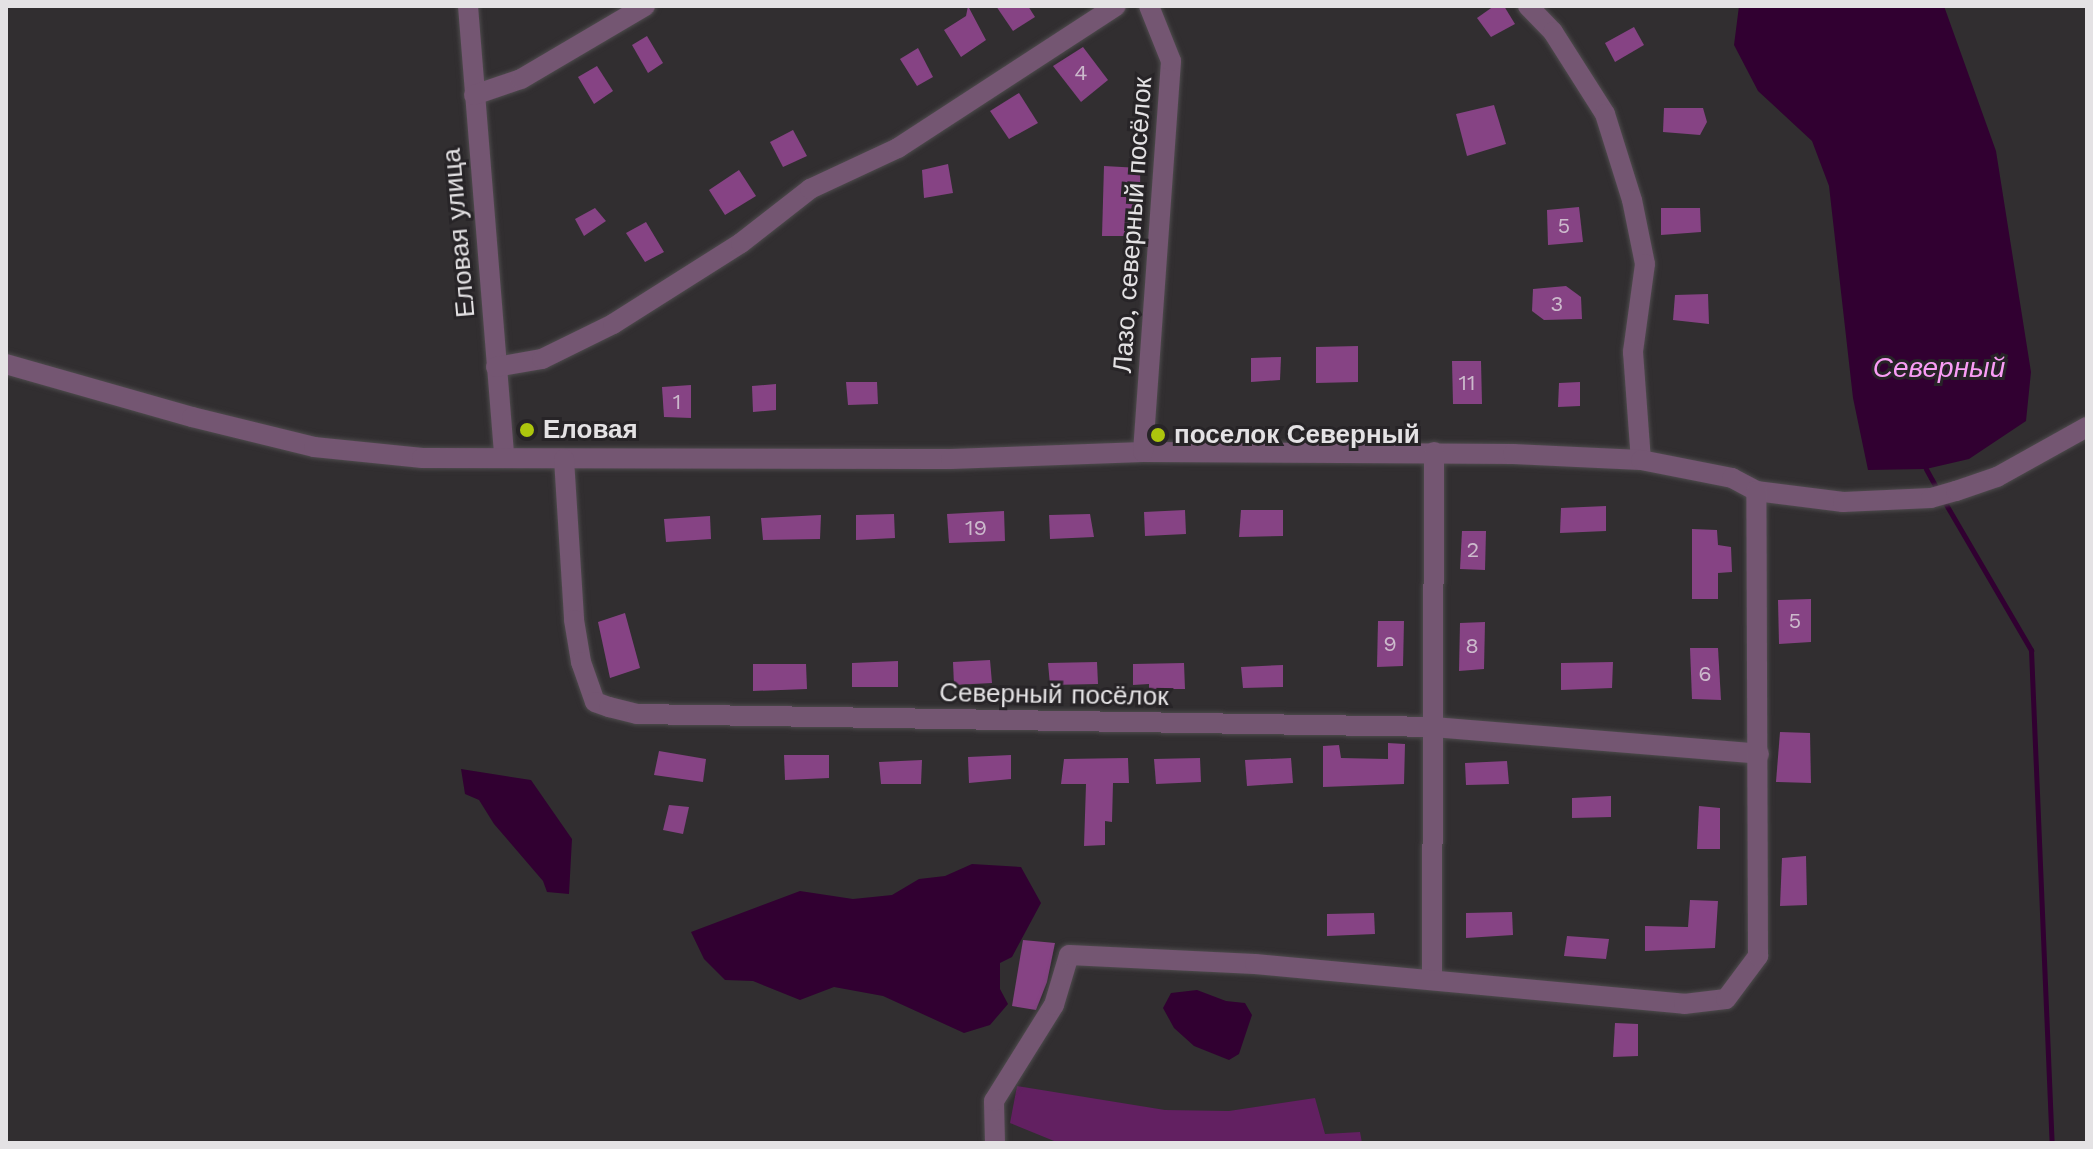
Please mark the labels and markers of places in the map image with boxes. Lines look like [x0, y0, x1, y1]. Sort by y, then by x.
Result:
place label: Еловая [543, 414, 638, 446]
place label: поселок Северный [1174, 419, 1420, 451]
marker: Еловая [518, 421, 536, 439]
marker: поселок Северный [1149, 426, 1167, 444]

